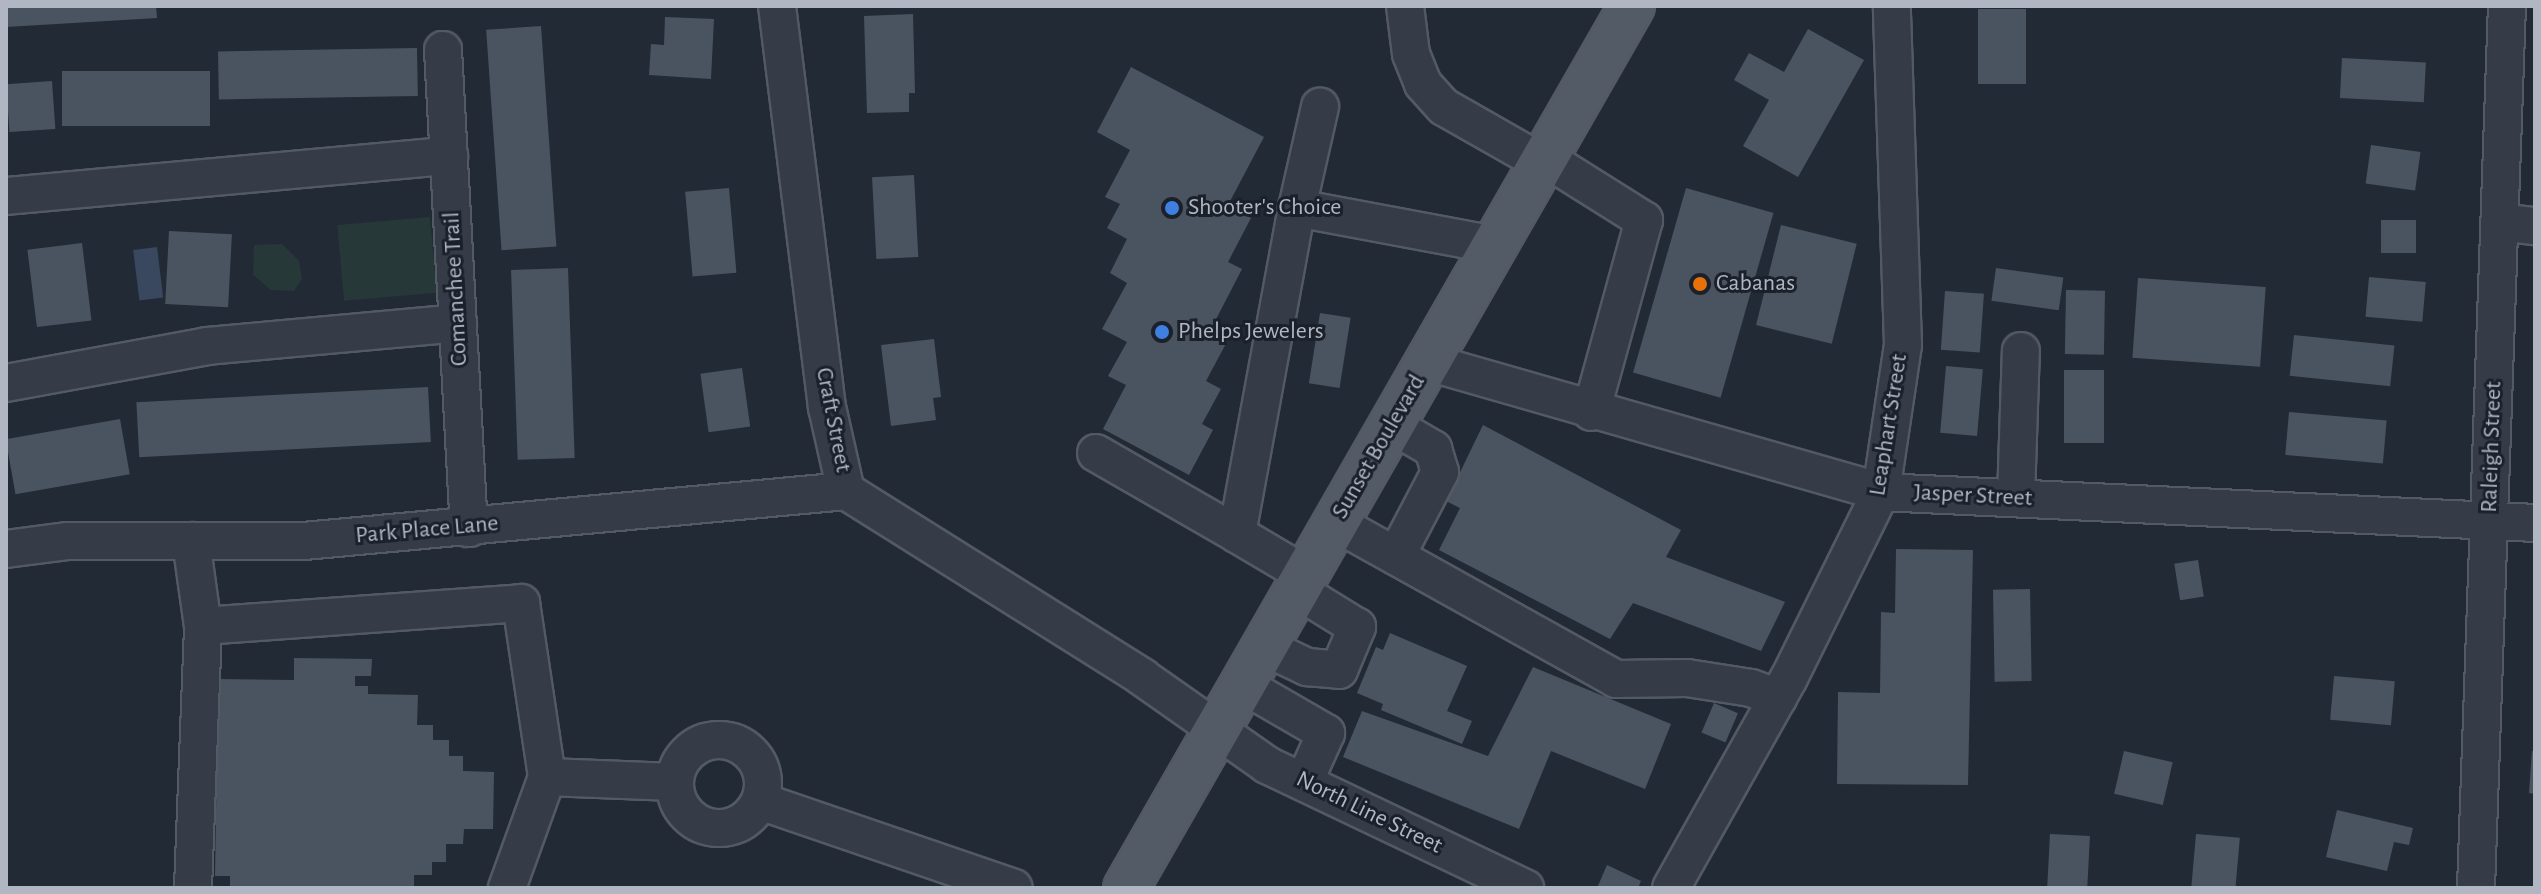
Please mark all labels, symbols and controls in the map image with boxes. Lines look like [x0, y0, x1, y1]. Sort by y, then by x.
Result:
place label: Shooter's Choice [1188, 194, 1341, 222]
marker: Shooter's Choice [1163, 199, 1181, 217]
street label: Comanchee Trail [438, 211, 474, 367]
place label: Cabanas [1716, 270, 1795, 298]
marker: Cabanas [1691, 275, 1709, 293]
place label: Phelps Jewelers [1178, 318, 1324, 346]
marker: Phelps Jewelers [1153, 323, 1171, 341]
street label: Leaphart Street [1864, 352, 1914, 498]
street label: Craft Street [809, 365, 857, 475]
street label: Sunset Boulevard [1326, 370, 1432, 524]
street label: Raleigh Street [2475, 381, 2509, 513]
street label: Jasper Street [1913, 479, 2033, 513]
street label: Park Place Lane [354, 509, 500, 551]
street label: North Line Street [1291, 765, 1447, 861]

